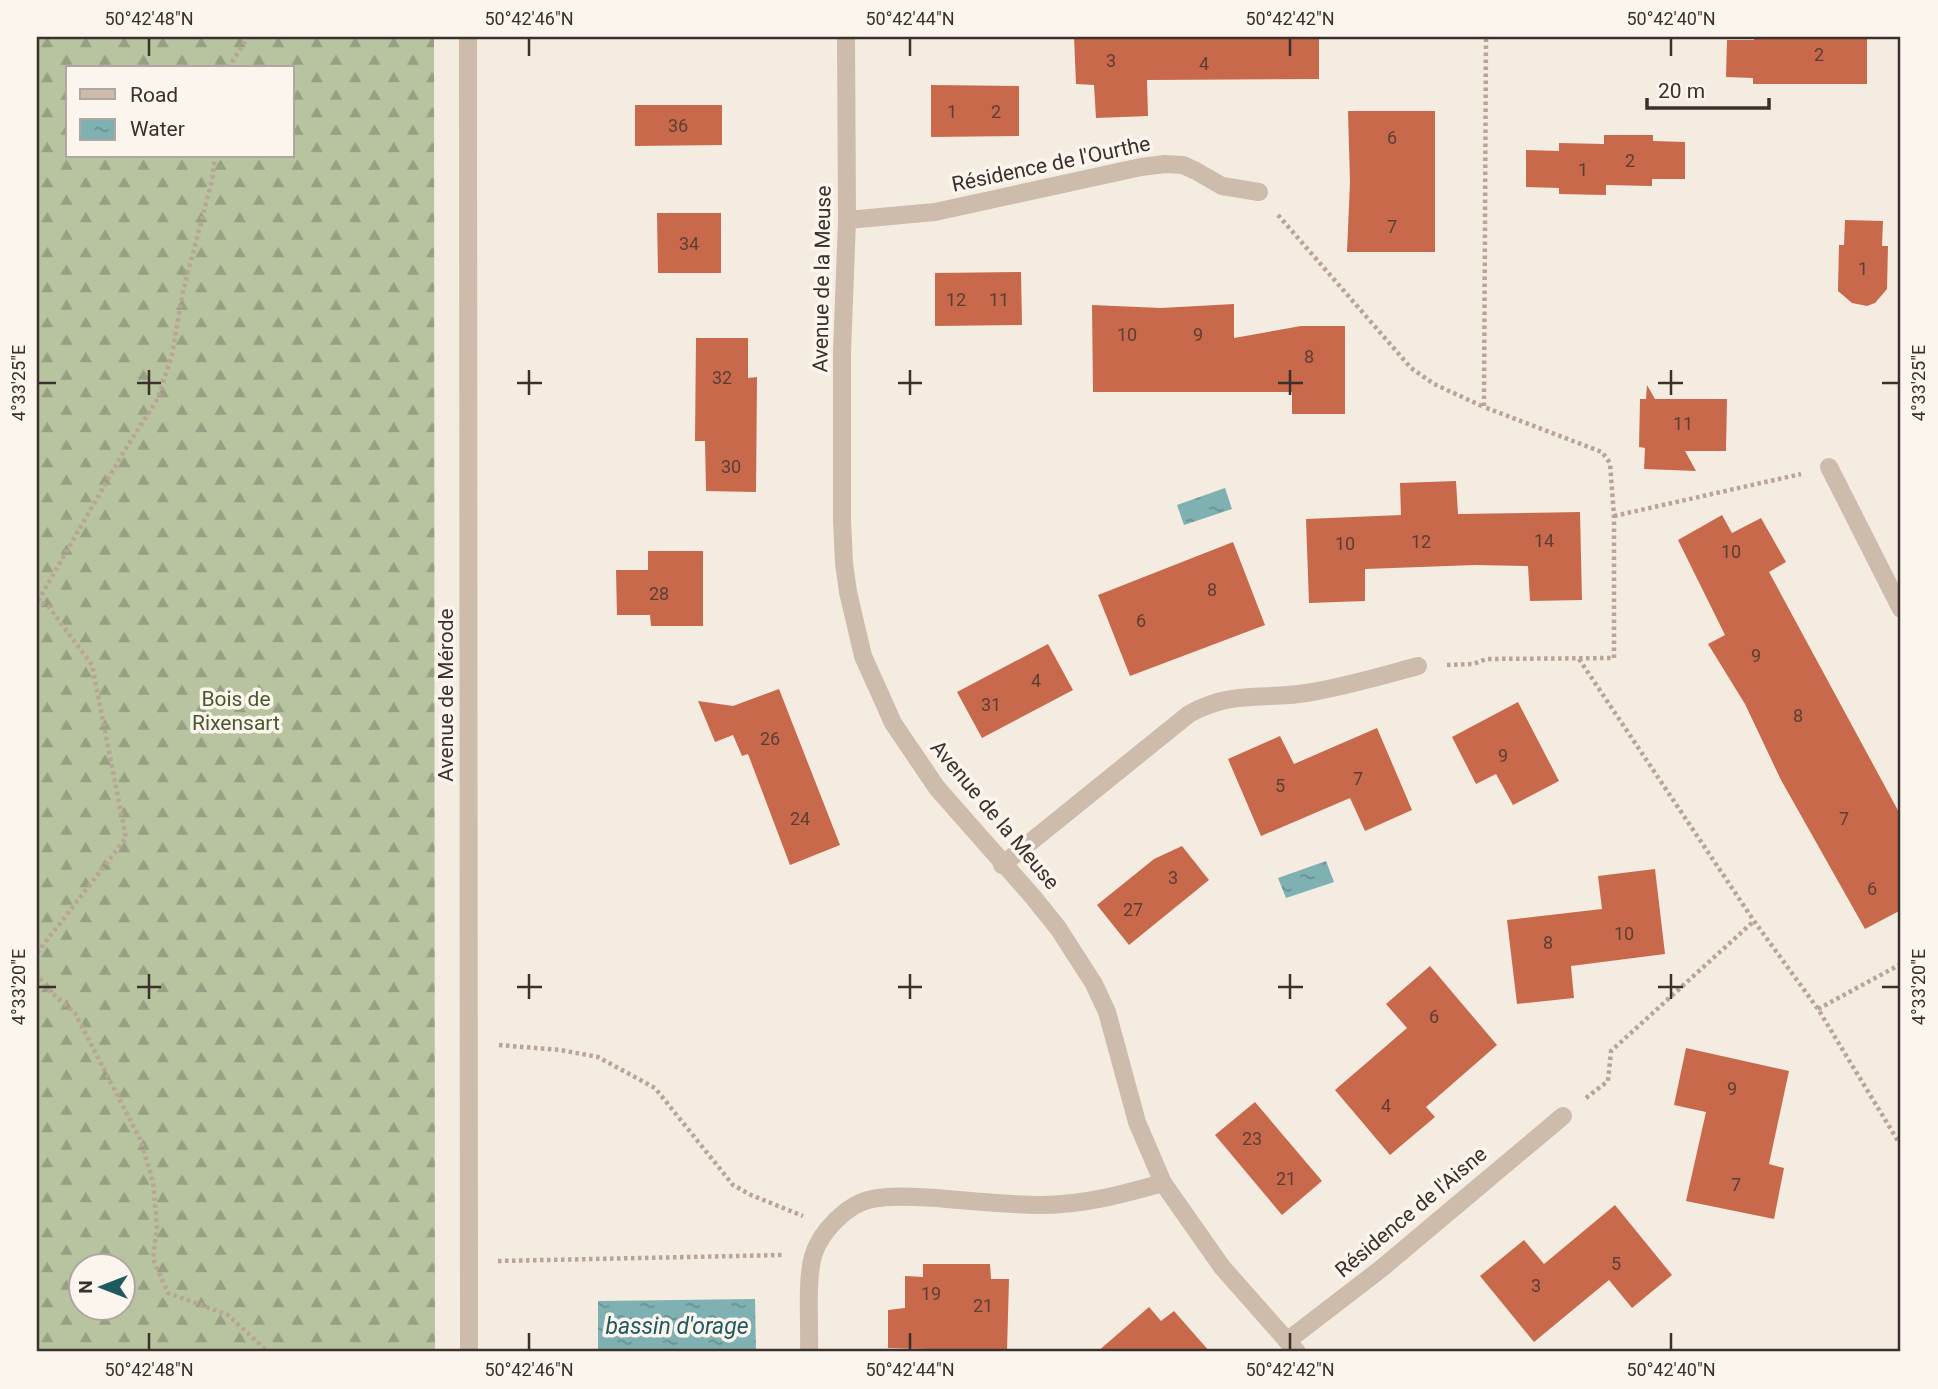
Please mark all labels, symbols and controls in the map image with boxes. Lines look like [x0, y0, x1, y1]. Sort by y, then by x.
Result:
text: 50°42'48"N [104, 8, 194, 29]
text: 50°42'46"N [484, 8, 574, 29]
text: 50°42'44"N [865, 8, 955, 29]
text: 50°42'42"N [1245, 8, 1335, 29]
text: 50°42'40"N [1626, 8, 1716, 29]
house number: 2 [1814, 44, 1824, 65]
house number: 3 [1106, 50, 1116, 71]
house number: 4 [1199, 53, 1209, 74]
legend [66, 66, 294, 158]
scale bar [1647, 66, 1770, 110]
text: 20 m [1658, 79, 1705, 103]
text: Road [130, 83, 178, 107]
house number: 1 [947, 101, 957, 122]
house number: 2 [991, 101, 1001, 122]
house number: 36 [668, 115, 688, 136]
text: Water [130, 117, 185, 141]
house number: 6 [1387, 127, 1397, 148]
street label: Résidence de l'Ourthe [950, 131, 1152, 197]
house number: 2 [1625, 150, 1635, 171]
house number: 1 [1578, 159, 1588, 180]
street label: Avenue de la Meuse [808, 185, 836, 373]
house number: 7 [1387, 216, 1397, 237]
house number: 34 [679, 233, 699, 254]
house number: 1 [1858, 258, 1868, 279]
house number: 12 [946, 289, 966, 310]
house number: 11 [989, 289, 1009, 310]
house number: 10 [1117, 324, 1137, 345]
house number: 9 [1193, 324, 1203, 345]
text: 4°33'25"E [8, 345, 29, 421]
text: 4°33'25"E [1908, 345, 1929, 421]
house number: 8 [1304, 346, 1314, 367]
house number: 32 [712, 367, 732, 388]
house number: 11 [1673, 413, 1693, 434]
house number: 30 [721, 456, 741, 477]
house number: 14 [1534, 530, 1554, 551]
house number: 12 [1411, 531, 1431, 552]
house number: 10 [1335, 533, 1355, 554]
house number: 10 [1721, 541, 1741, 562]
house number: 8 [1207, 579, 1217, 600]
house number: 28 [649, 583, 669, 604]
street label: Avenue de Mérode [434, 608, 458, 782]
house number: 6 [1136, 610, 1146, 631]
house number: 9 [1751, 645, 1761, 666]
house number: 4 [1031, 670, 1041, 691]
park label: Bois de Rixensart [192, 687, 280, 735]
house number: 31 [981, 694, 1001, 715]
house number: 8 [1793, 705, 1803, 726]
house number: 26 [760, 728, 780, 749]
street label: Avenue de la Meuse [926, 736, 1064, 894]
house number: 9 [1498, 745, 1508, 766]
house number: 7 [1353, 768, 1363, 789]
house number: 5 [1275, 775, 1285, 796]
house number: 24 [790, 808, 810, 829]
house number: 7 [1839, 808, 1849, 829]
house number: 3 [1168, 867, 1178, 888]
house number: 6 [1867, 878, 1877, 899]
house number: 27 [1123, 899, 1143, 920]
house number: 10 [1614, 923, 1634, 944]
house number: 8 [1543, 932, 1553, 953]
text: 4°33'20"E [8, 949, 29, 1025]
text: 4°33'20"E [1908, 949, 1929, 1025]
house number: 6 [1429, 1006, 1439, 1027]
house number: 9 [1727, 1078, 1737, 1099]
house number: 4 [1381, 1095, 1391, 1116]
house number: 23 [1242, 1128, 1262, 1149]
street label: Résidence de l'Aisne [1330, 1142, 1492, 1282]
house number: 21 [1276, 1168, 1296, 1189]
house number: 7 [1731, 1174, 1741, 1195]
north arrow [66, 1252, 136, 1322]
house number: 5 [1611, 1253, 1621, 1274]
house number: 3 [1531, 1275, 1541, 1296]
text: N [74, 1280, 97, 1294]
house number: 19 [921, 1283, 941, 1304]
house number: 21 [973, 1295, 993, 1316]
water label: bassin d'orage [605, 1313, 749, 1340]
text: 50°42'48"N [104, 1359, 194, 1380]
text: 50°42'46"N [484, 1359, 574, 1380]
text: 50°42'44"N [865, 1359, 955, 1380]
text: 50°42'42"N [1245, 1359, 1335, 1380]
text: 50°42'40"N [1626, 1359, 1716, 1380]

